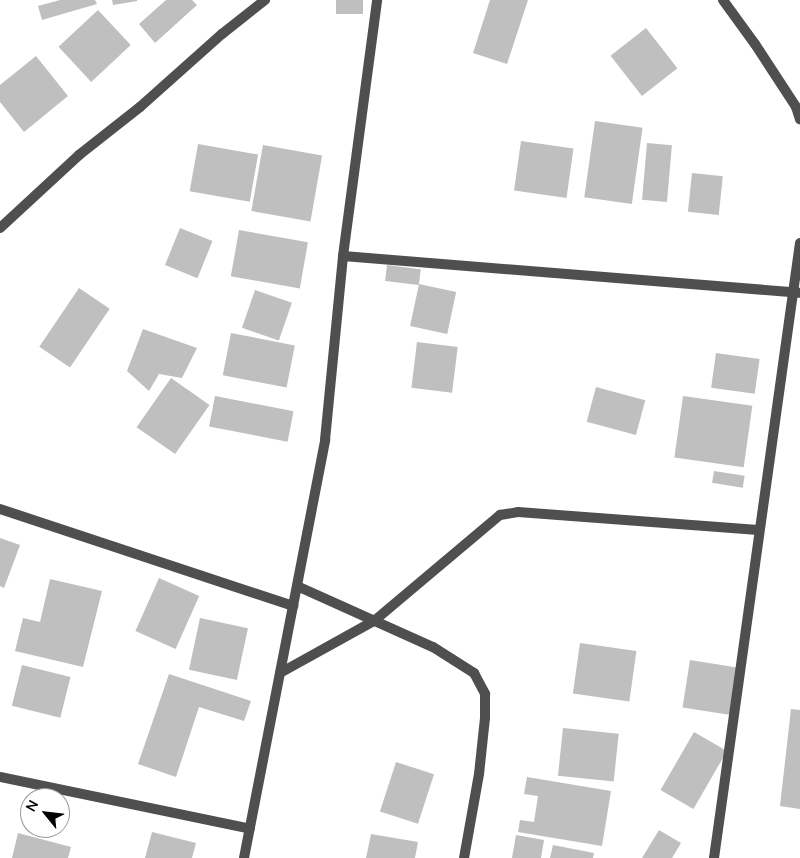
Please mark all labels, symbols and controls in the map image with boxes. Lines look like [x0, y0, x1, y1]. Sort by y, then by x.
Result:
north arrow [20, 788, 70, 838]
text: N [21, 797, 43, 815]

